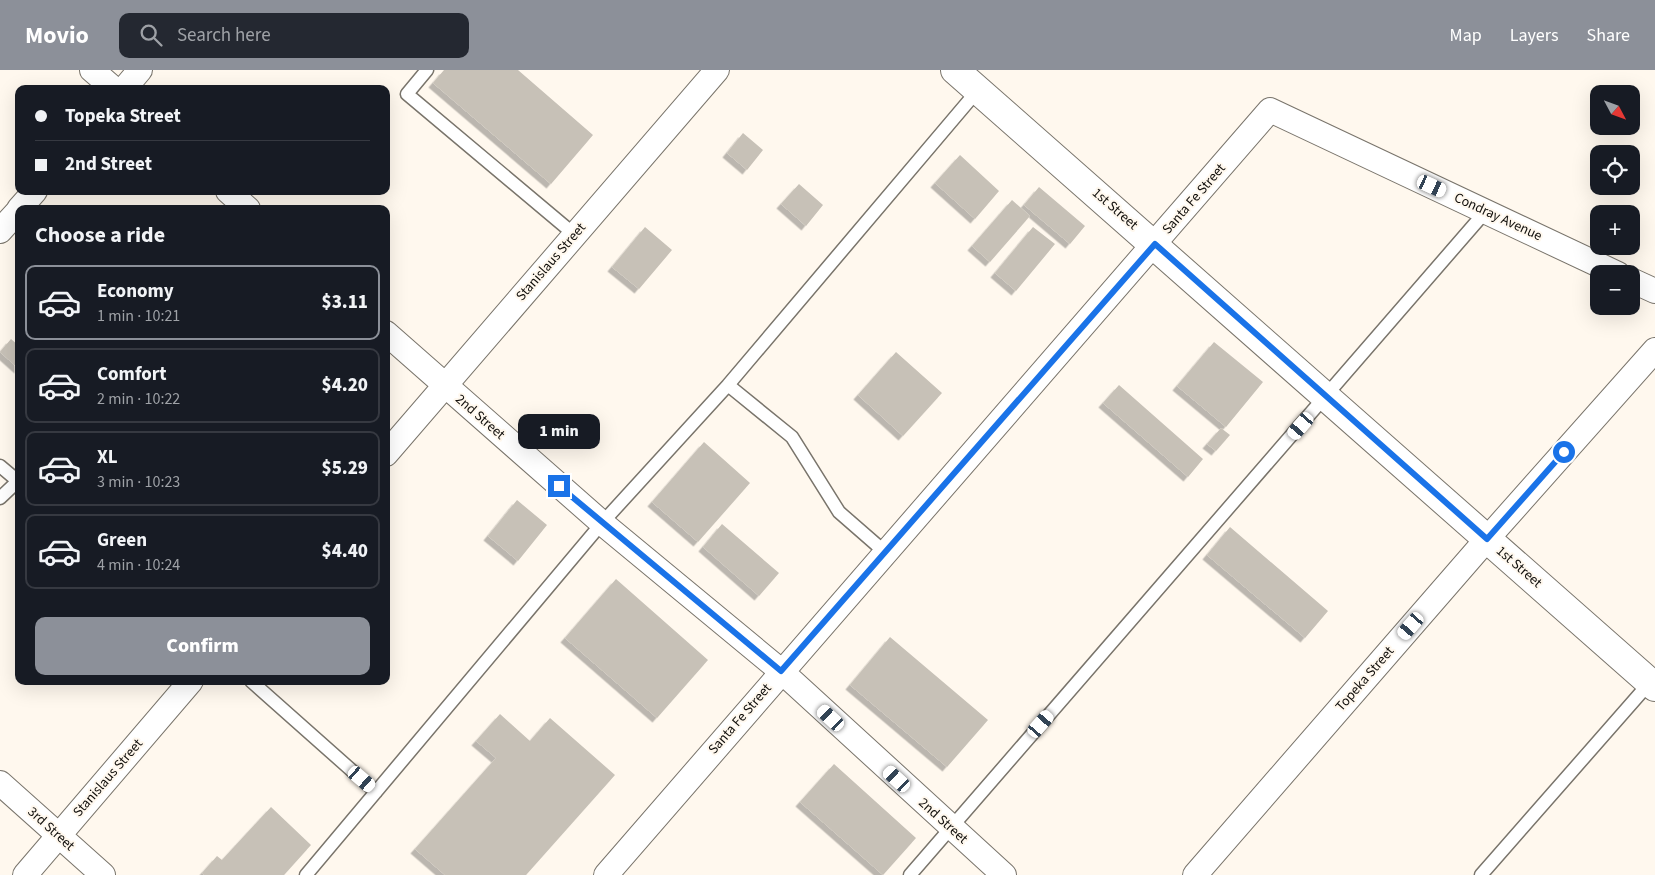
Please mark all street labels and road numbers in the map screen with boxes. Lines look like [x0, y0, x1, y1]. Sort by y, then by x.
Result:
street label: Santa Fe Street [1158, 159, 1231, 239]
street label: 1st Street [1088, 183, 1143, 235]
street label: Condray Avenue [1451, 188, 1545, 246]
street label: Stanislaus Street [511, 218, 591, 305]
street label: 2nd Street [451, 390, 510, 444]
street label: 1st Street [1492, 541, 1547, 593]
street label: Topeka Street [1331, 642, 1399, 716]
street label: Santa Fe Street [704, 679, 777, 759]
street label: Stanislaus Street [68, 734, 148, 821]
street label: 2nd Street [914, 793, 972, 849]
street label: 3rd Street [23, 802, 79, 856]

